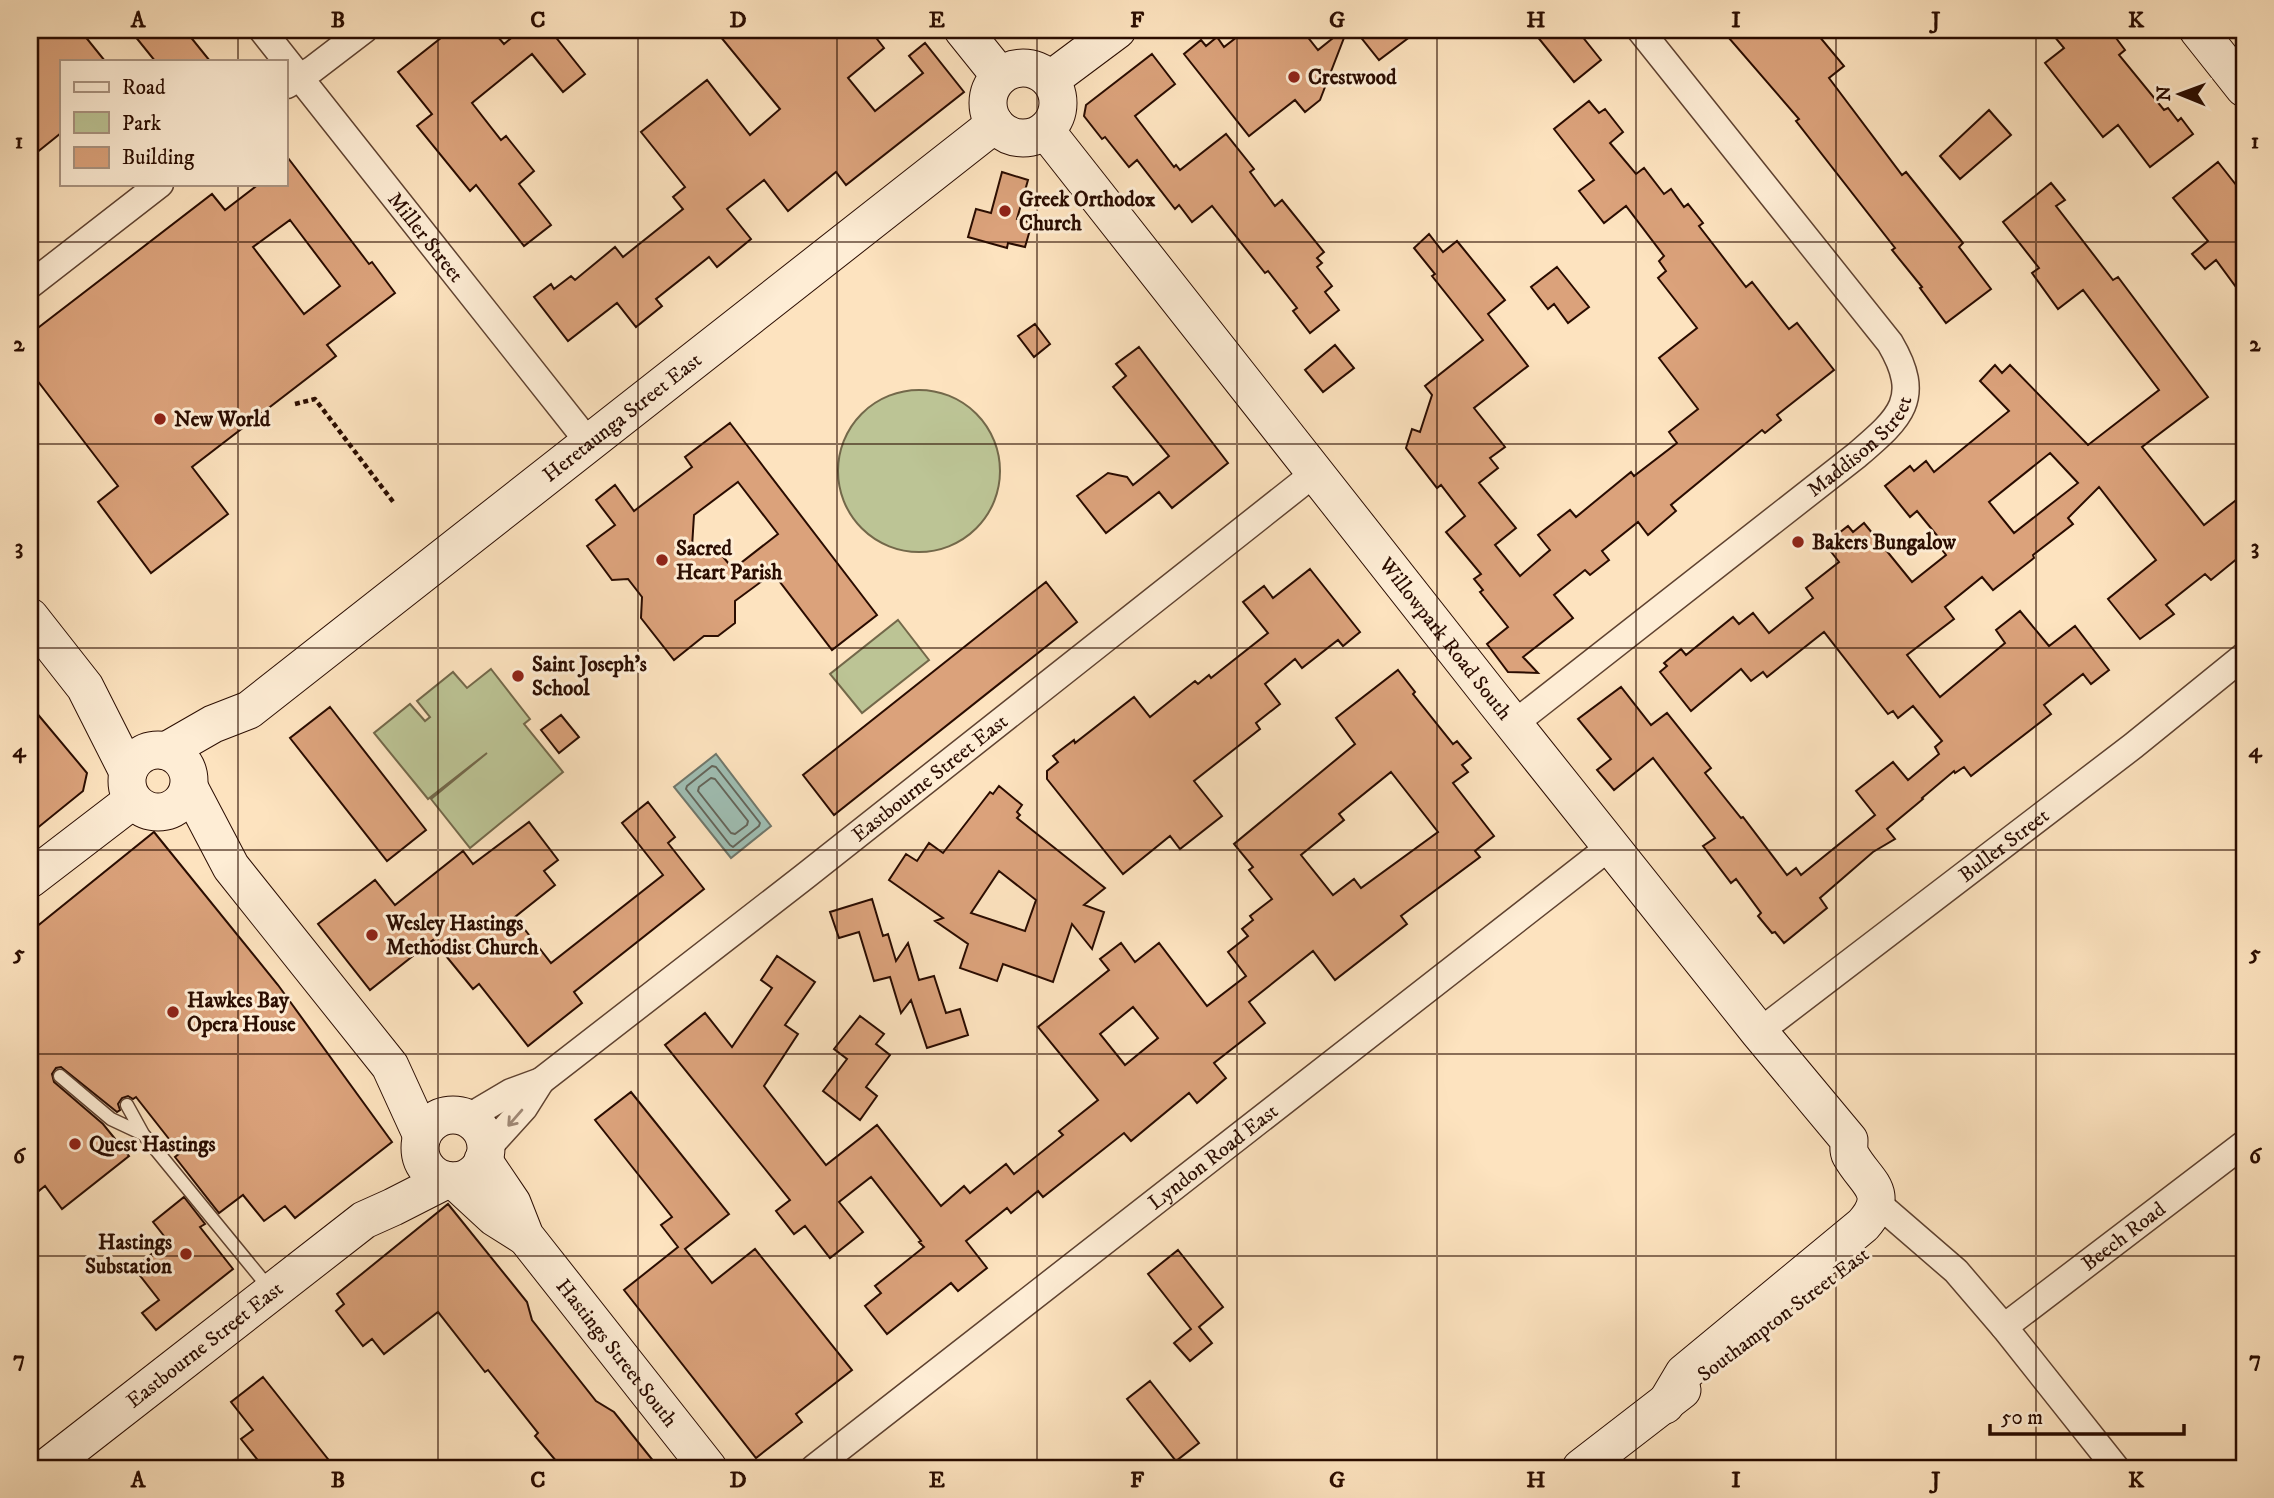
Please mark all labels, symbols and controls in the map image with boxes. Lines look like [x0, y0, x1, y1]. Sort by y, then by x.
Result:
text: A [130, 6, 147, 35]
text: B [331, 6, 345, 35]
text: C [530, 6, 546, 35]
text: D [729, 6, 747, 35]
text: E [929, 6, 945, 35]
text: F [1130, 6, 1145, 35]
text: G [1329, 6, 1345, 35]
text: H [1526, 6, 1546, 35]
text: I [1731, 6, 1741, 35]
text: J [1928, 6, 1941, 35]
text: K [2128, 6, 2145, 35]
legend [60, 60, 287, 186]
north arrow [2144, 60, 2214, 130]
place label: Crestwood [1308, 65, 1397, 91]
marker: Crestwood [1286, 69, 1302, 85]
text: Road [122, 75, 166, 101]
text: N [2153, 85, 2176, 102]
text: Park [122, 111, 162, 137]
text: 1 [15, 127, 23, 156]
text: 1 [2251, 127, 2259, 156]
text: Building [122, 145, 195, 171]
street label: Miller Street [381, 187, 469, 288]
place label: Greek Orthodox Church [1019, 187, 1156, 237]
marker: Greek Orthodox Church [997, 203, 1013, 219]
text: 2 [13, 330, 25, 359]
text: 2 [2249, 330, 2261, 359]
street label: Heretaunga Street East [538, 347, 707, 488]
street label: Maddison Street [1802, 393, 1919, 503]
place label: New World [174, 407, 271, 433]
marker: New World [152, 411, 168, 427]
place label: Bakers Bungalow [1812, 530, 1956, 556]
text: 3 [15, 533, 23, 562]
text: 3 [2251, 533, 2259, 562]
marker: Bakers Bungalow [1790, 534, 1806, 550]
place label: Sacred Heart Parish [676, 536, 783, 586]
marker: Sacred Heart Parish [654, 552, 670, 568]
street label: Willowpark Road South [1372, 552, 1517, 726]
place label: Saint Joseph's School [532, 652, 647, 702]
marker: Saint Joseph's School [510, 668, 526, 684]
street label: Eastbourne Street East [847, 709, 1014, 848]
text: 4 [12, 736, 27, 765]
text: 4 [2248, 736, 2263, 765]
street label: Buller Street [1954, 803, 2055, 888]
place label: Wesley Hastings Methodist Church [385, 911, 539, 961]
marker: Wesley Hastings Methodist Church [364, 927, 380, 943]
text: 5 [12, 939, 25, 968]
text: 5 [2248, 939, 2261, 968]
place label: Hawkes Bay Opera House [187, 988, 296, 1038]
marker: Hawkes Bay Opera House [165, 1004, 181, 1020]
street label: Lyndon Road East [1143, 1099, 1284, 1216]
one-way arrow [507, 1109, 523, 1127]
place label: Quest Hastings [89, 1132, 216, 1158]
marker: Quest Hastings [67, 1136, 83, 1152]
text: 6 [13, 1142, 27, 1171]
text: 6 [2249, 1142, 2263, 1171]
street label: Beech Road [2077, 1196, 2171, 1277]
place label: Hastings Substation [85, 1230, 173, 1280]
street label: Southampton Street East [1693, 1242, 1875, 1388]
marker: Hastings Substation [178, 1246, 194, 1262]
street label: Hastings Street South [550, 1274, 683, 1433]
street label: Eastbourne Street East [122, 1276, 289, 1414]
text: 7 [13, 1345, 25, 1374]
text: 7 [2249, 1345, 2261, 1374]
scale bar [1990, 1393, 2185, 1437]
text: 50 m [2001, 1405, 2043, 1431]
text: A [130, 1466, 147, 1495]
text: B [331, 1466, 345, 1495]
text: C [530, 1466, 546, 1495]
text: D [729, 1466, 747, 1495]
text: E [929, 1466, 945, 1495]
text: F [1130, 1466, 1145, 1495]
text: G [1329, 1466, 1345, 1495]
text: H [1526, 1466, 1546, 1495]
text: I [1731, 1466, 1741, 1495]
text: J [1928, 1466, 1941, 1495]
text: K [2128, 1466, 2145, 1495]

